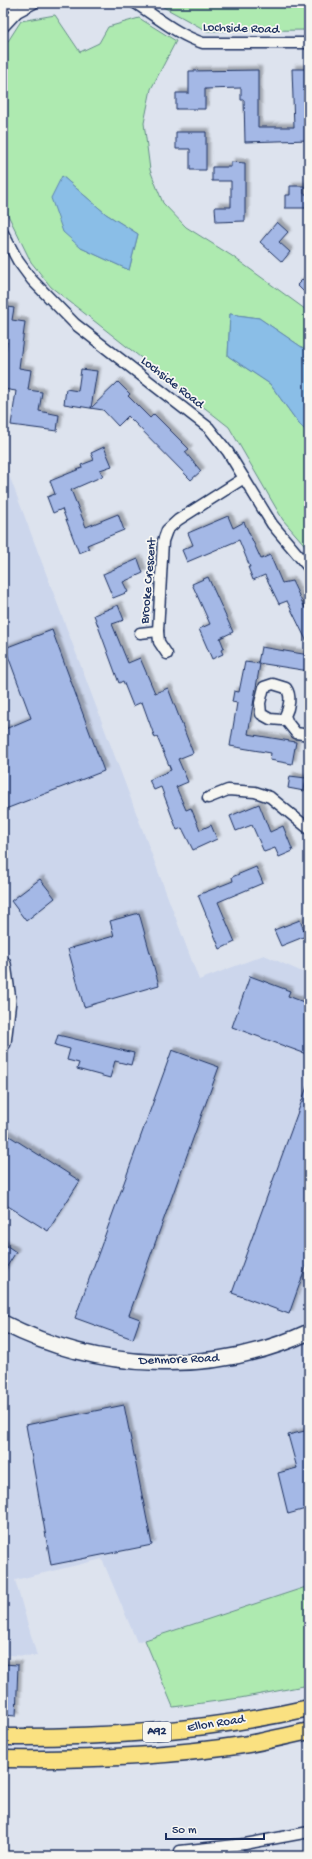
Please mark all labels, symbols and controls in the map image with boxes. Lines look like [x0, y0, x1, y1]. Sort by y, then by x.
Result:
street label: Lochside Road [203, 20, 281, 38]
street label: Lochside Road [137, 354, 208, 413]
street label: Brooke Crescent [138, 536, 160, 626]
street label: Denmore Road [138, 1351, 221, 1369]
street label: Ellon Road [186, 1712, 247, 1736]
road number: A92 [143, 1722, 171, 1742]
scale bar [166, 1815, 264, 1841]
text: 50 m [172, 1824, 197, 1838]

